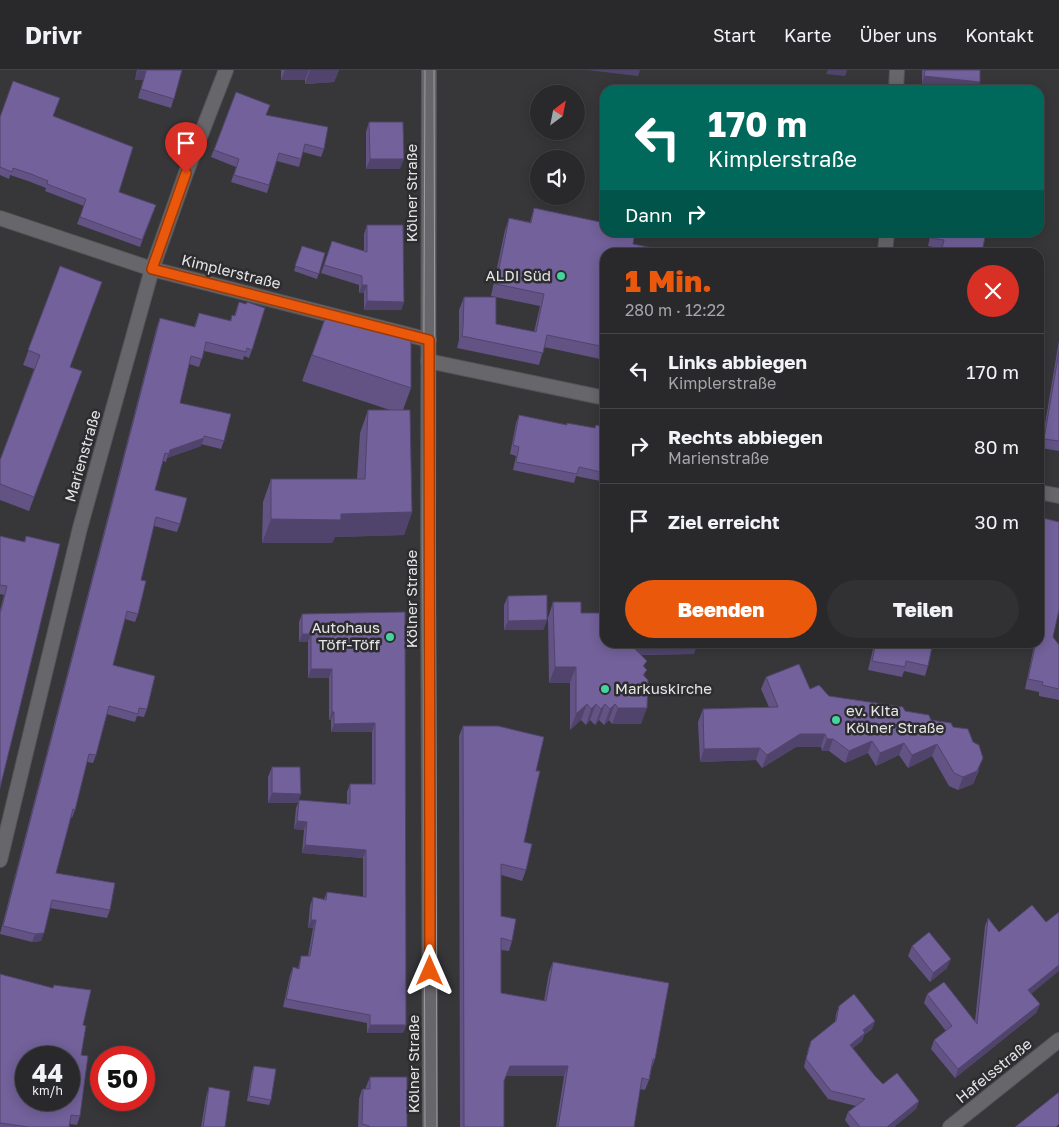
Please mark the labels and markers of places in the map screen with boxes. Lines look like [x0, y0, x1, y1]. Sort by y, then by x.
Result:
pin [165, 122, 207, 173]
place label: ALDI Süd [486, 266, 551, 284]
marker: ALDI Süd [555, 270, 567, 282]
place label: Autohaus Töff-Töff [311, 618, 381, 653]
marker: Autohaus Töff-Töff [384, 631, 396, 643]
place label: Markuskirche [615, 679, 712, 697]
marker: Markuskirche [599, 683, 611, 695]
place label: ev. Kita Kölner Straße [846, 701, 945, 736]
marker: ev. Kita Kölner Straße [830, 714, 842, 726]

